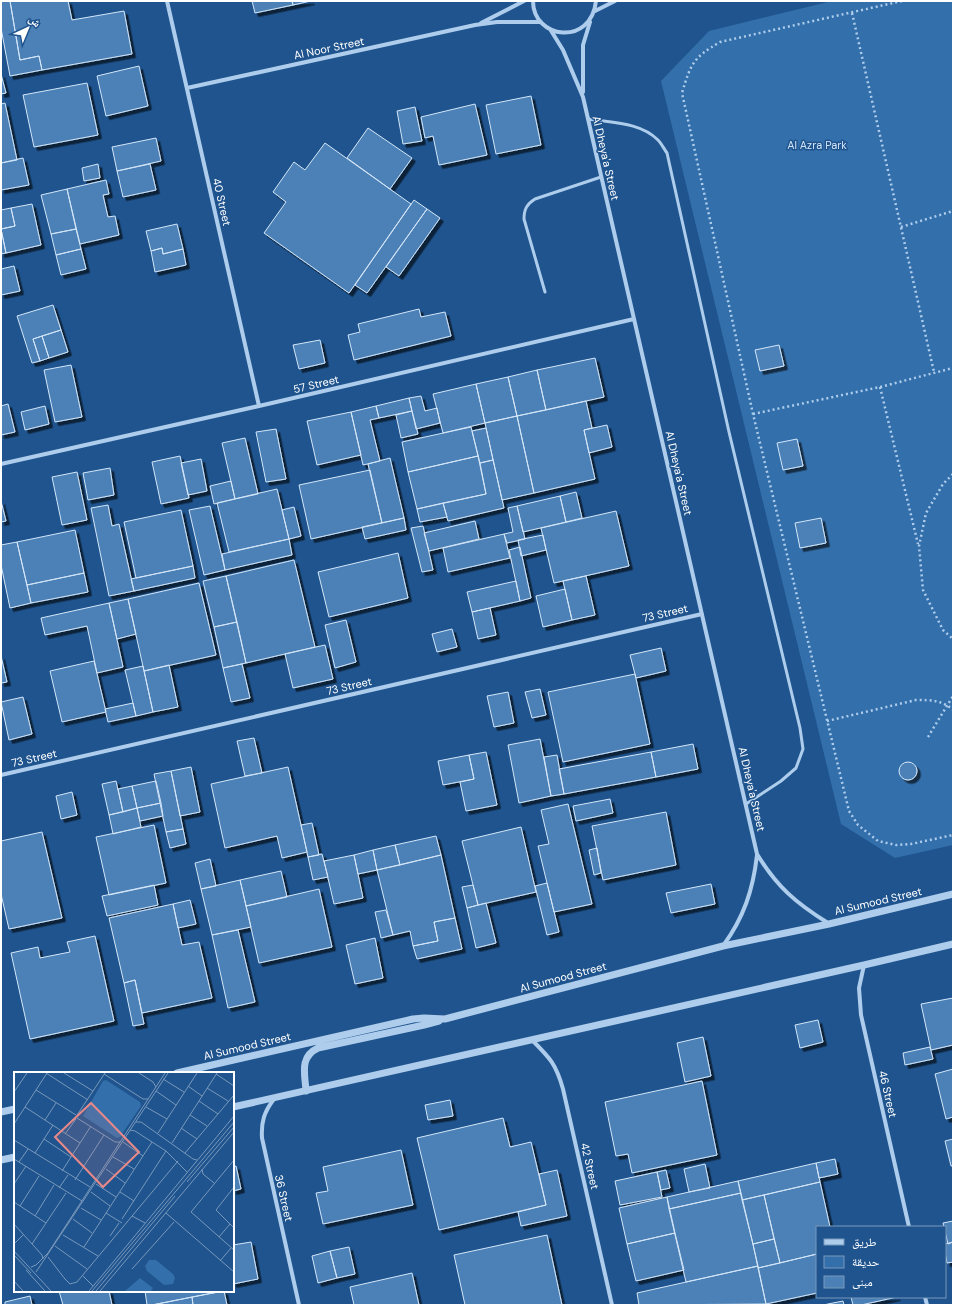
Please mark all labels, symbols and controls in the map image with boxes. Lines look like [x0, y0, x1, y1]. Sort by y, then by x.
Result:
north arrow [8, 8, 48, 48]
text: ش [25, 12, 44, 31]
street label: Al Noor Street [293, 34, 365, 62]
street label: Al Dheya'a Street [589, 114, 623, 202]
park label: Al Azra Park [787, 138, 847, 152]
street label: 40 Street [210, 177, 234, 227]
street label: 57 Street [292, 372, 340, 396]
street label: Al Dheya'a Street [662, 429, 696, 517]
street label: 73 Street [641, 601, 689, 625]
street label: 73 Street [325, 674, 373, 698]
street label: Al Dheya'a Street [735, 745, 769, 833]
street label: 73 Street [10, 746, 58, 770]
street label: Al Sumood Street [833, 884, 923, 918]
street label: Al Sumood Street [518, 959, 608, 995]
street label: Al Sumood Street [202, 1029, 292, 1063]
street label: 46 Street [876, 1069, 900, 1119]
inset map [14, 1072, 234, 1292]
street label: 42 Street [578, 1141, 602, 1191]
street label: 36 Street [272, 1173, 296, 1223]
legend [816, 1226, 946, 1298]
text: طريق [852, 1234, 877, 1250]
text: حديقة [852, 1254, 880, 1270]
text: مبنى [852, 1274, 873, 1290]

